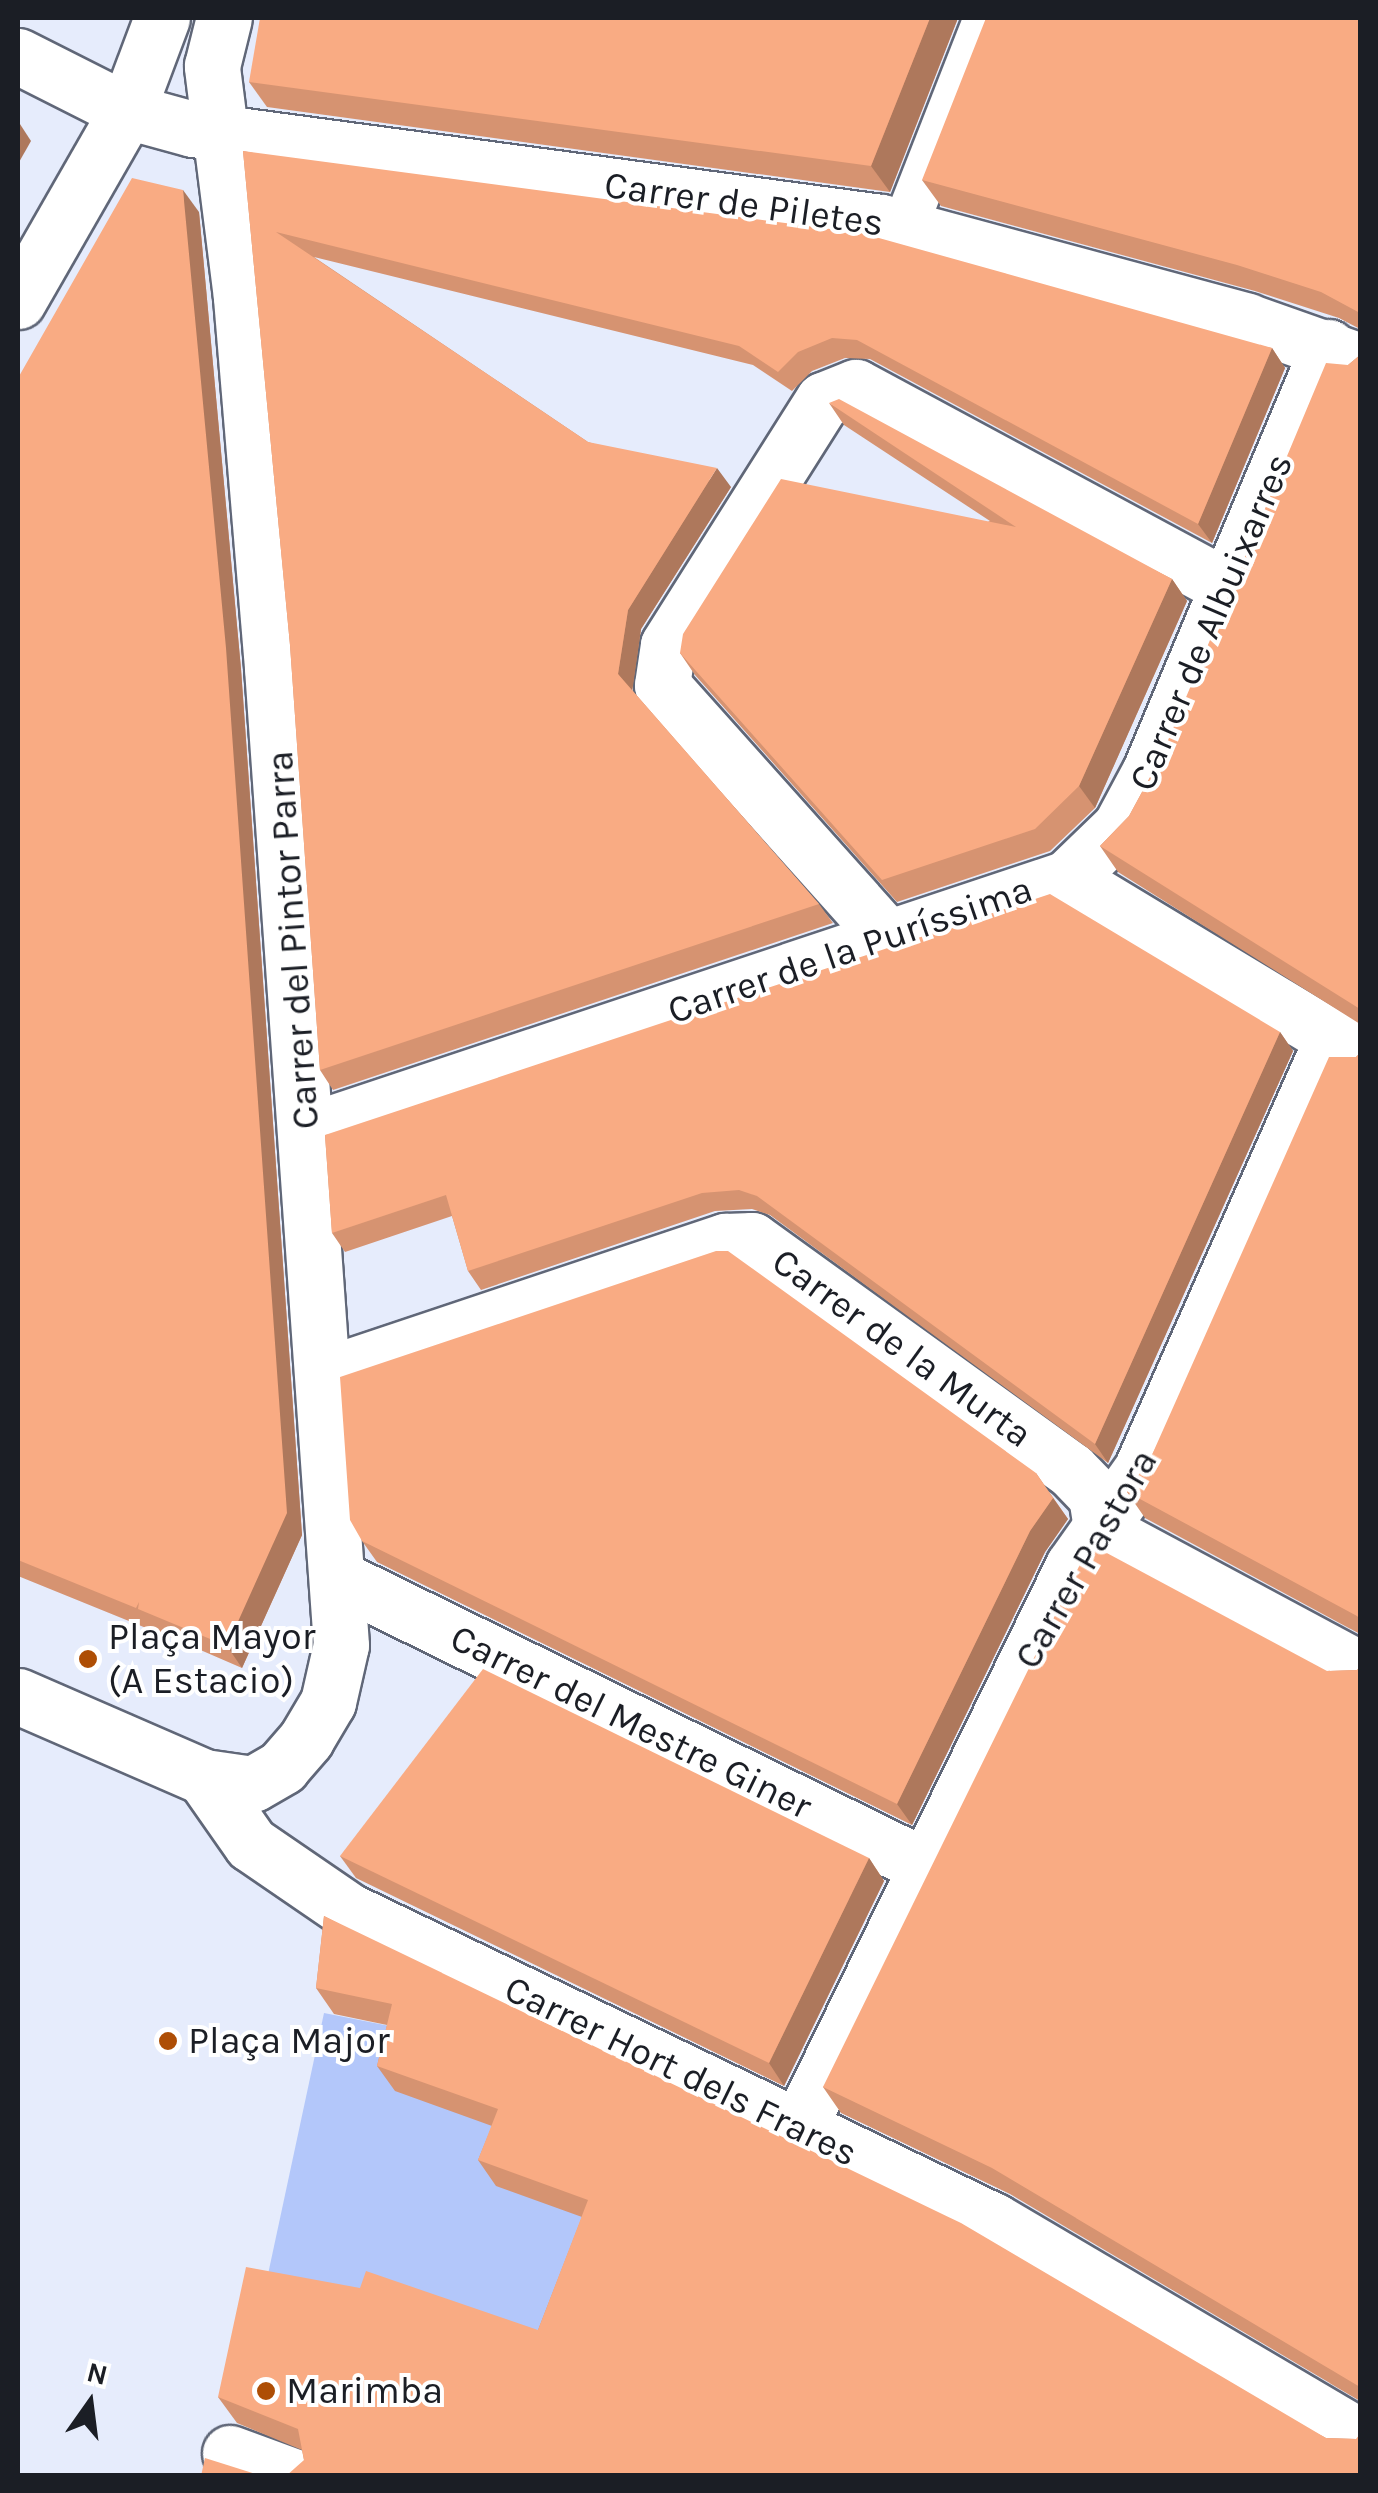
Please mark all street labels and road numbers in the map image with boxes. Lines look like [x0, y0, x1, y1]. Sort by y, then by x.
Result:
street label: Carrer de Piletes [602, 162, 886, 246]
street label: Carrer de Albuixarres [1119, 447, 1303, 797]
street label: Carrer del Pintor Parra [257, 749, 329, 1131]
street label: Carrer de la Puríssima [662, 866, 1038, 1034]
street label: Carrer de la Murta [763, 1239, 1041, 1457]
street label: Carrer Pastora [1005, 1441, 1167, 1677]
street label: Carrer del Mestre Giner [443, 1615, 819, 1829]
street label: Carrer Hort dels Frares [497, 1966, 865, 2176]

